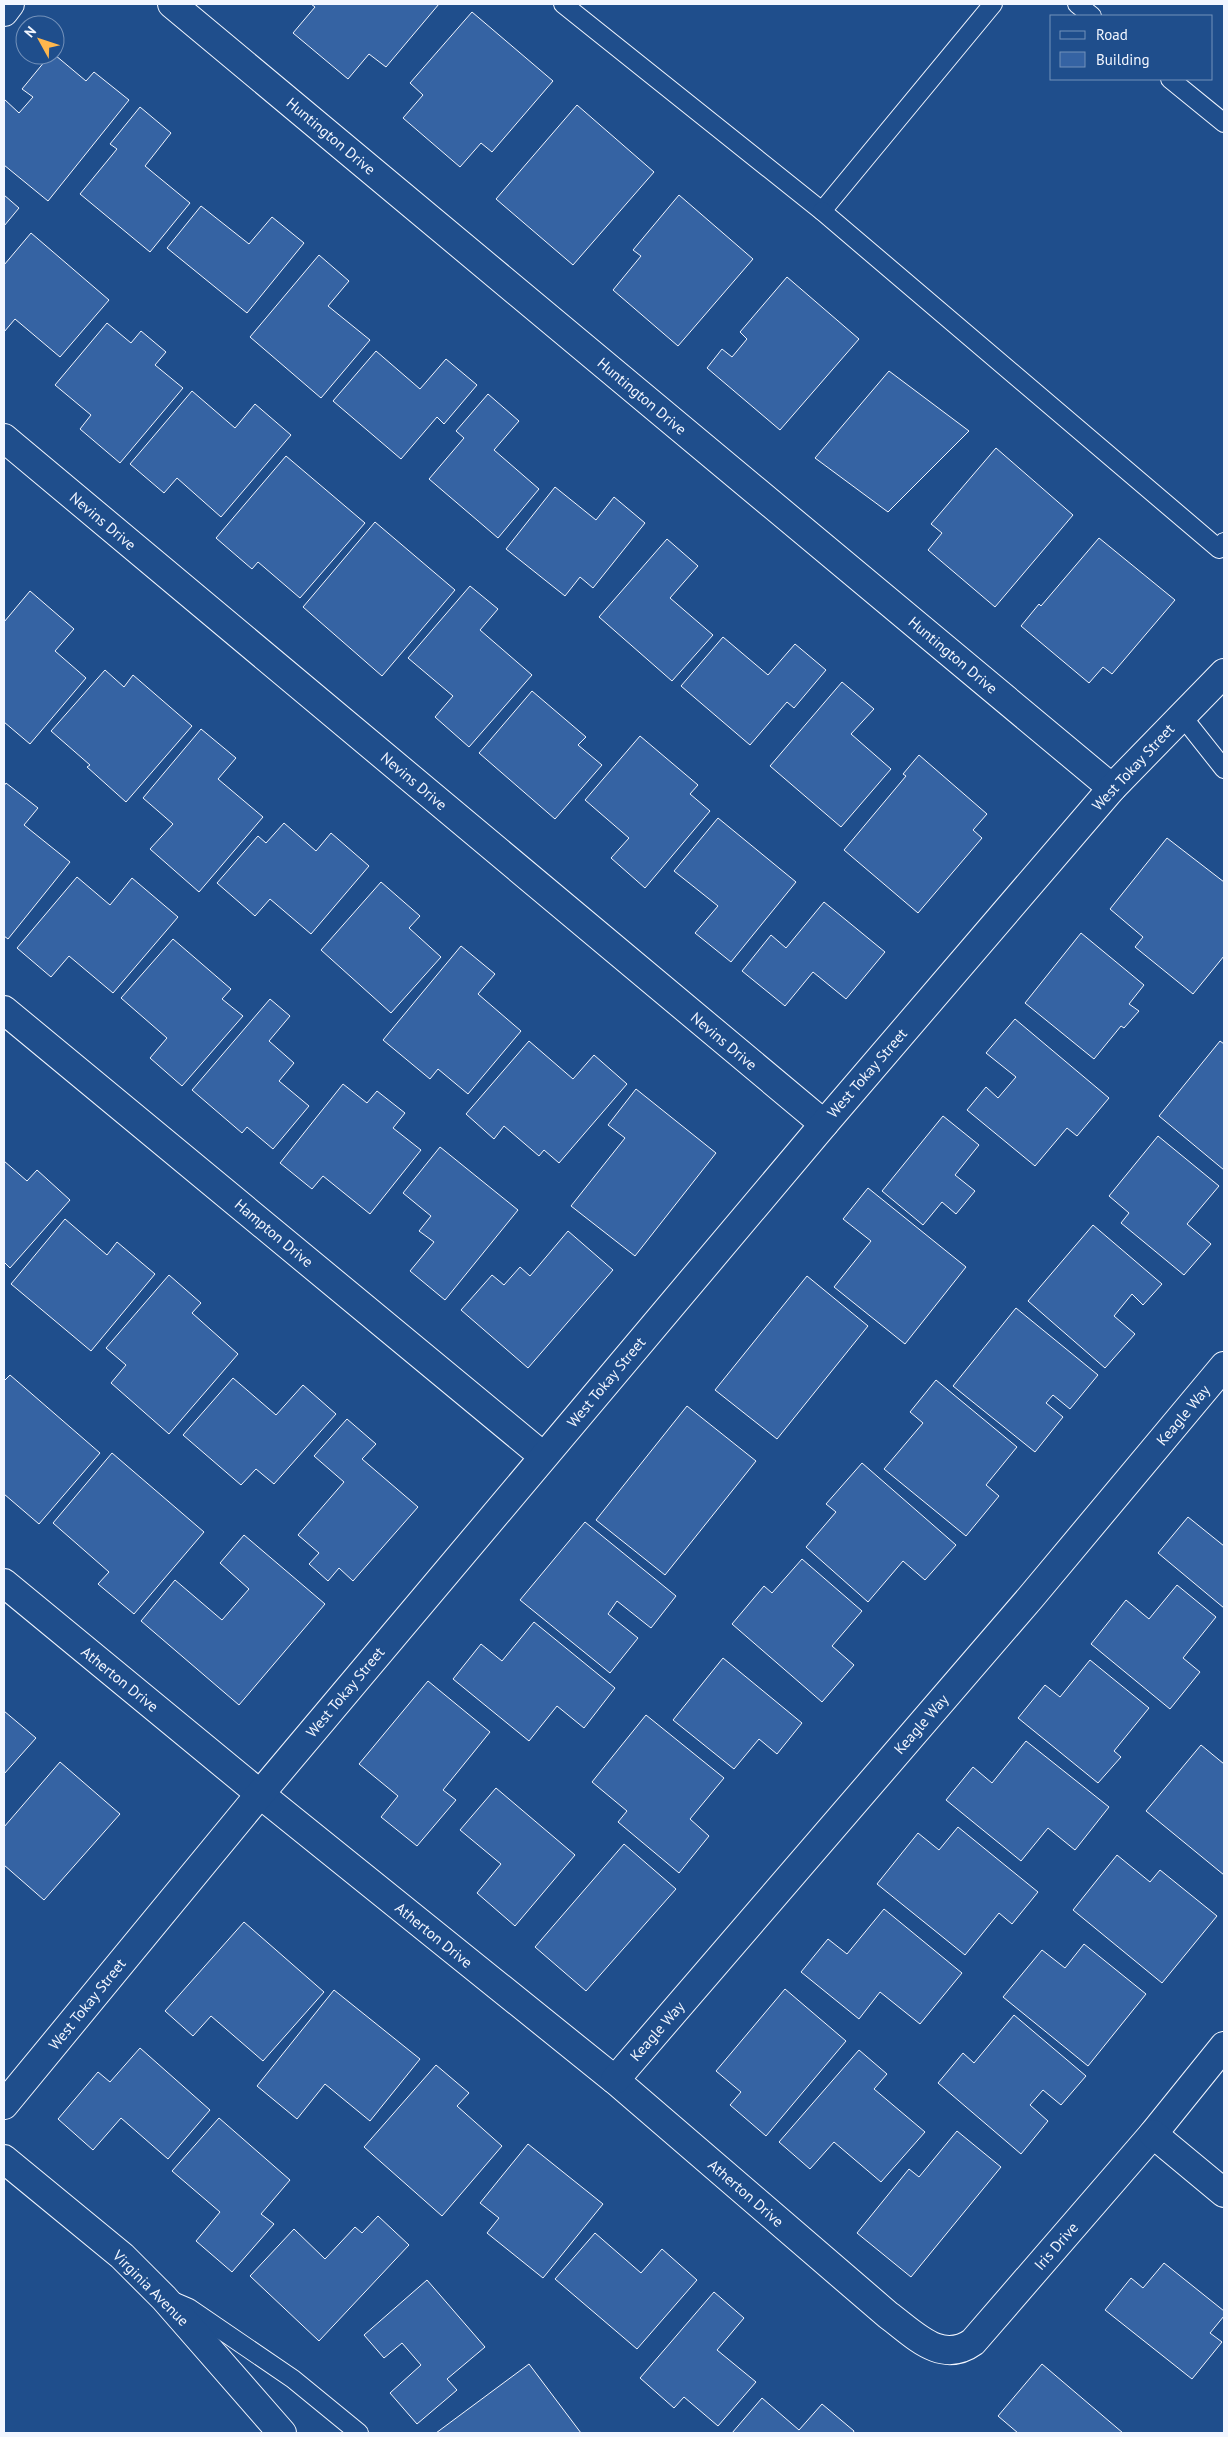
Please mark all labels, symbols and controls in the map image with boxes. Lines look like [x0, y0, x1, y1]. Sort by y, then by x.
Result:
north arrow [15, 15, 65, 65]
legend [1050, 15, 1213, 80]
text: N [20, 22, 40, 41]
text: Road [1096, 25, 1128, 44]
text: Building [1096, 50, 1150, 69]
street label: Huntington Drive [283, 93, 379, 179]
street label: Huntington Drive [594, 353, 690, 439]
street label: Nevins Drive [66, 488, 140, 554]
street label: Huntington Drive [905, 612, 1001, 698]
street label: West Tokay Street [1088, 719, 1178, 815]
street label: Nevins Drive [377, 748, 451, 814]
street label: Nevins Drive [687, 1008, 761, 1074]
street label: West Tokay Street [823, 1024, 911, 1122]
street label: Hampton Drive [231, 1195, 317, 1271]
street label: West Tokay Street [563, 1333, 649, 1431]
street label: Keagle Way [1152, 1381, 1214, 1449]
street label: Atherton Drive [78, 1642, 162, 1716]
street label: West Tokay Street [302, 1643, 388, 1741]
street label: Keagle Way [890, 1690, 952, 1758]
street label: Atherton Drive [392, 1898, 476, 1972]
street label: West Tokay Street [44, 1954, 130, 2054]
street label: Keagle Way [626, 1997, 688, 2065]
street label: Atherton Drive [704, 2155, 788, 2231]
street label: Iris Drive [1030, 2218, 1082, 2274]
street label: Virginia Avenue [108, 2245, 193, 2330]

